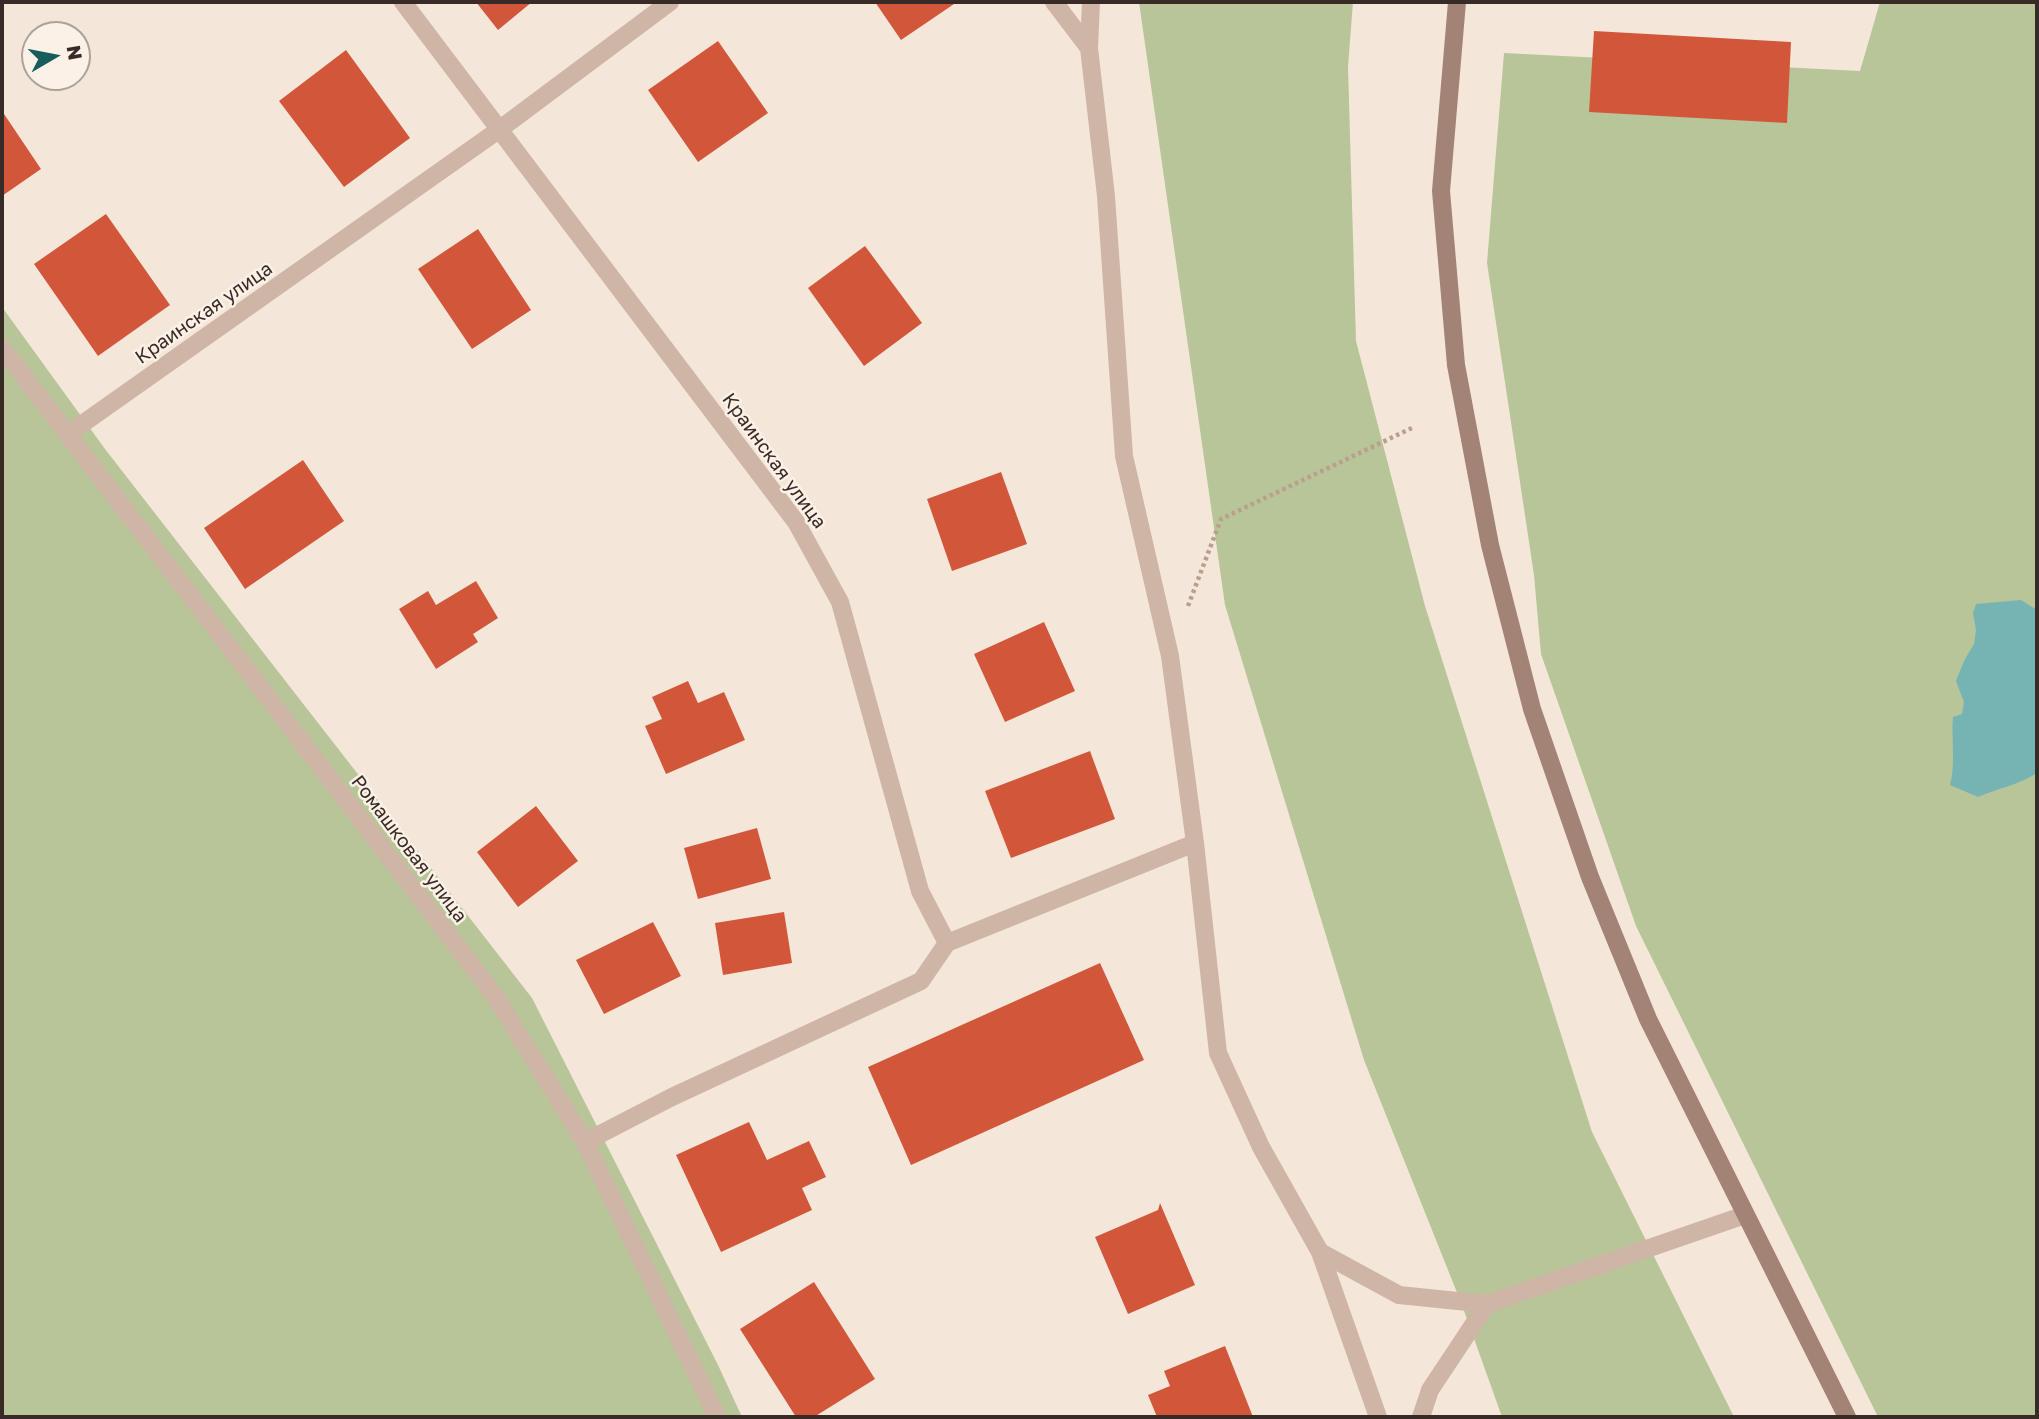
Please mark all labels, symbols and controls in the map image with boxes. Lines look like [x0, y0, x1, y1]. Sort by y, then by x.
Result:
north arrow [21, 21, 91, 91]
text: N [63, 43, 88, 62]
street label: Краинская улица [131, 257, 277, 369]
street label: Краинская улица [717, 389, 831, 533]
street label: Ромашковая улица [346, 771, 472, 927]

